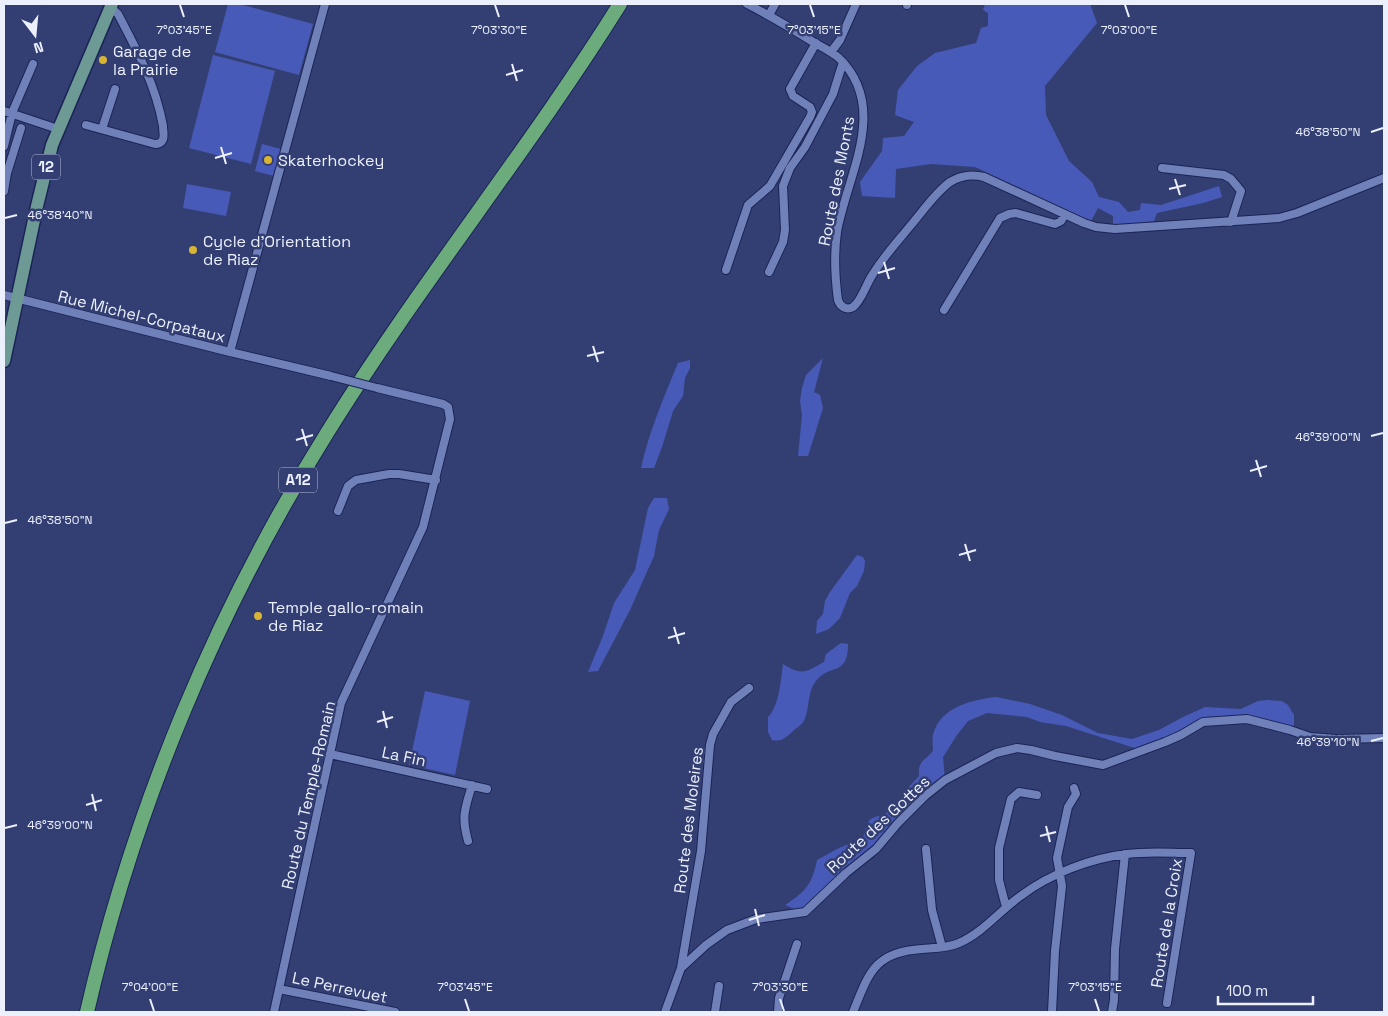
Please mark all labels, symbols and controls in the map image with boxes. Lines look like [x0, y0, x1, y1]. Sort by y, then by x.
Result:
north arrow [10, 10, 60, 60]
text: 7°03'45"E [156, 22, 212, 38]
text: 7°03'30"E [471, 22, 527, 38]
text: 7°03'15"E [787, 22, 841, 38]
text: 7°03'00"E [1101, 22, 1158, 38]
text: N [32, 38, 46, 57]
place label: Garage de la Prairie [113, 41, 191, 80]
marker: Garage de la Prairie [97, 54, 109, 66]
street label: Route des Monts [814, 114, 859, 248]
text: 46°38'50"N [1295, 124, 1361, 140]
place label: Skaterhockey [278, 150, 384, 171]
road number: 12 [32, 154, 60, 180]
marker: Skaterhockey [262, 154, 274, 166]
text: 46°38'40"N [28, 207, 92, 223]
place label: Cycle d'Orientation de Riaz [203, 231, 351, 270]
marker: Cycle d'Orientation de Riaz [187, 244, 199, 256]
street label: Rue Michel-Corpataux [56, 285, 228, 347]
text: 46°39'00"N [1295, 429, 1361, 445]
road number: A12 [279, 468, 317, 492]
text: 46°38'50"N [27, 512, 93, 528]
place label: Temple gallo-romain de Riaz [268, 597, 424, 636]
marker: Temple gallo-romain de Riaz [252, 610, 264, 622]
street label: Route du Temple-Romain [277, 699, 340, 891]
text: 46°39'10"N [1297, 734, 1359, 750]
street label: La Fin [380, 742, 428, 771]
street label: Route des Moleires [669, 746, 708, 895]
street label: Route des Gottes [822, 771, 934, 878]
text: 46°39'00"N [27, 817, 93, 833]
street label: Route de la Croix [1146, 857, 1187, 989]
street label: Le Perrevuet [290, 967, 389, 1008]
scale bar [1218, 974, 1313, 1006]
text: 7°04'00"E [122, 979, 178, 995]
text: 7°03'45"E [437, 979, 493, 995]
text: 7°03'30"E [752, 979, 808, 995]
text: 7°03'15"E [1068, 979, 1122, 995]
text: 100 m [1226, 981, 1268, 1000]

